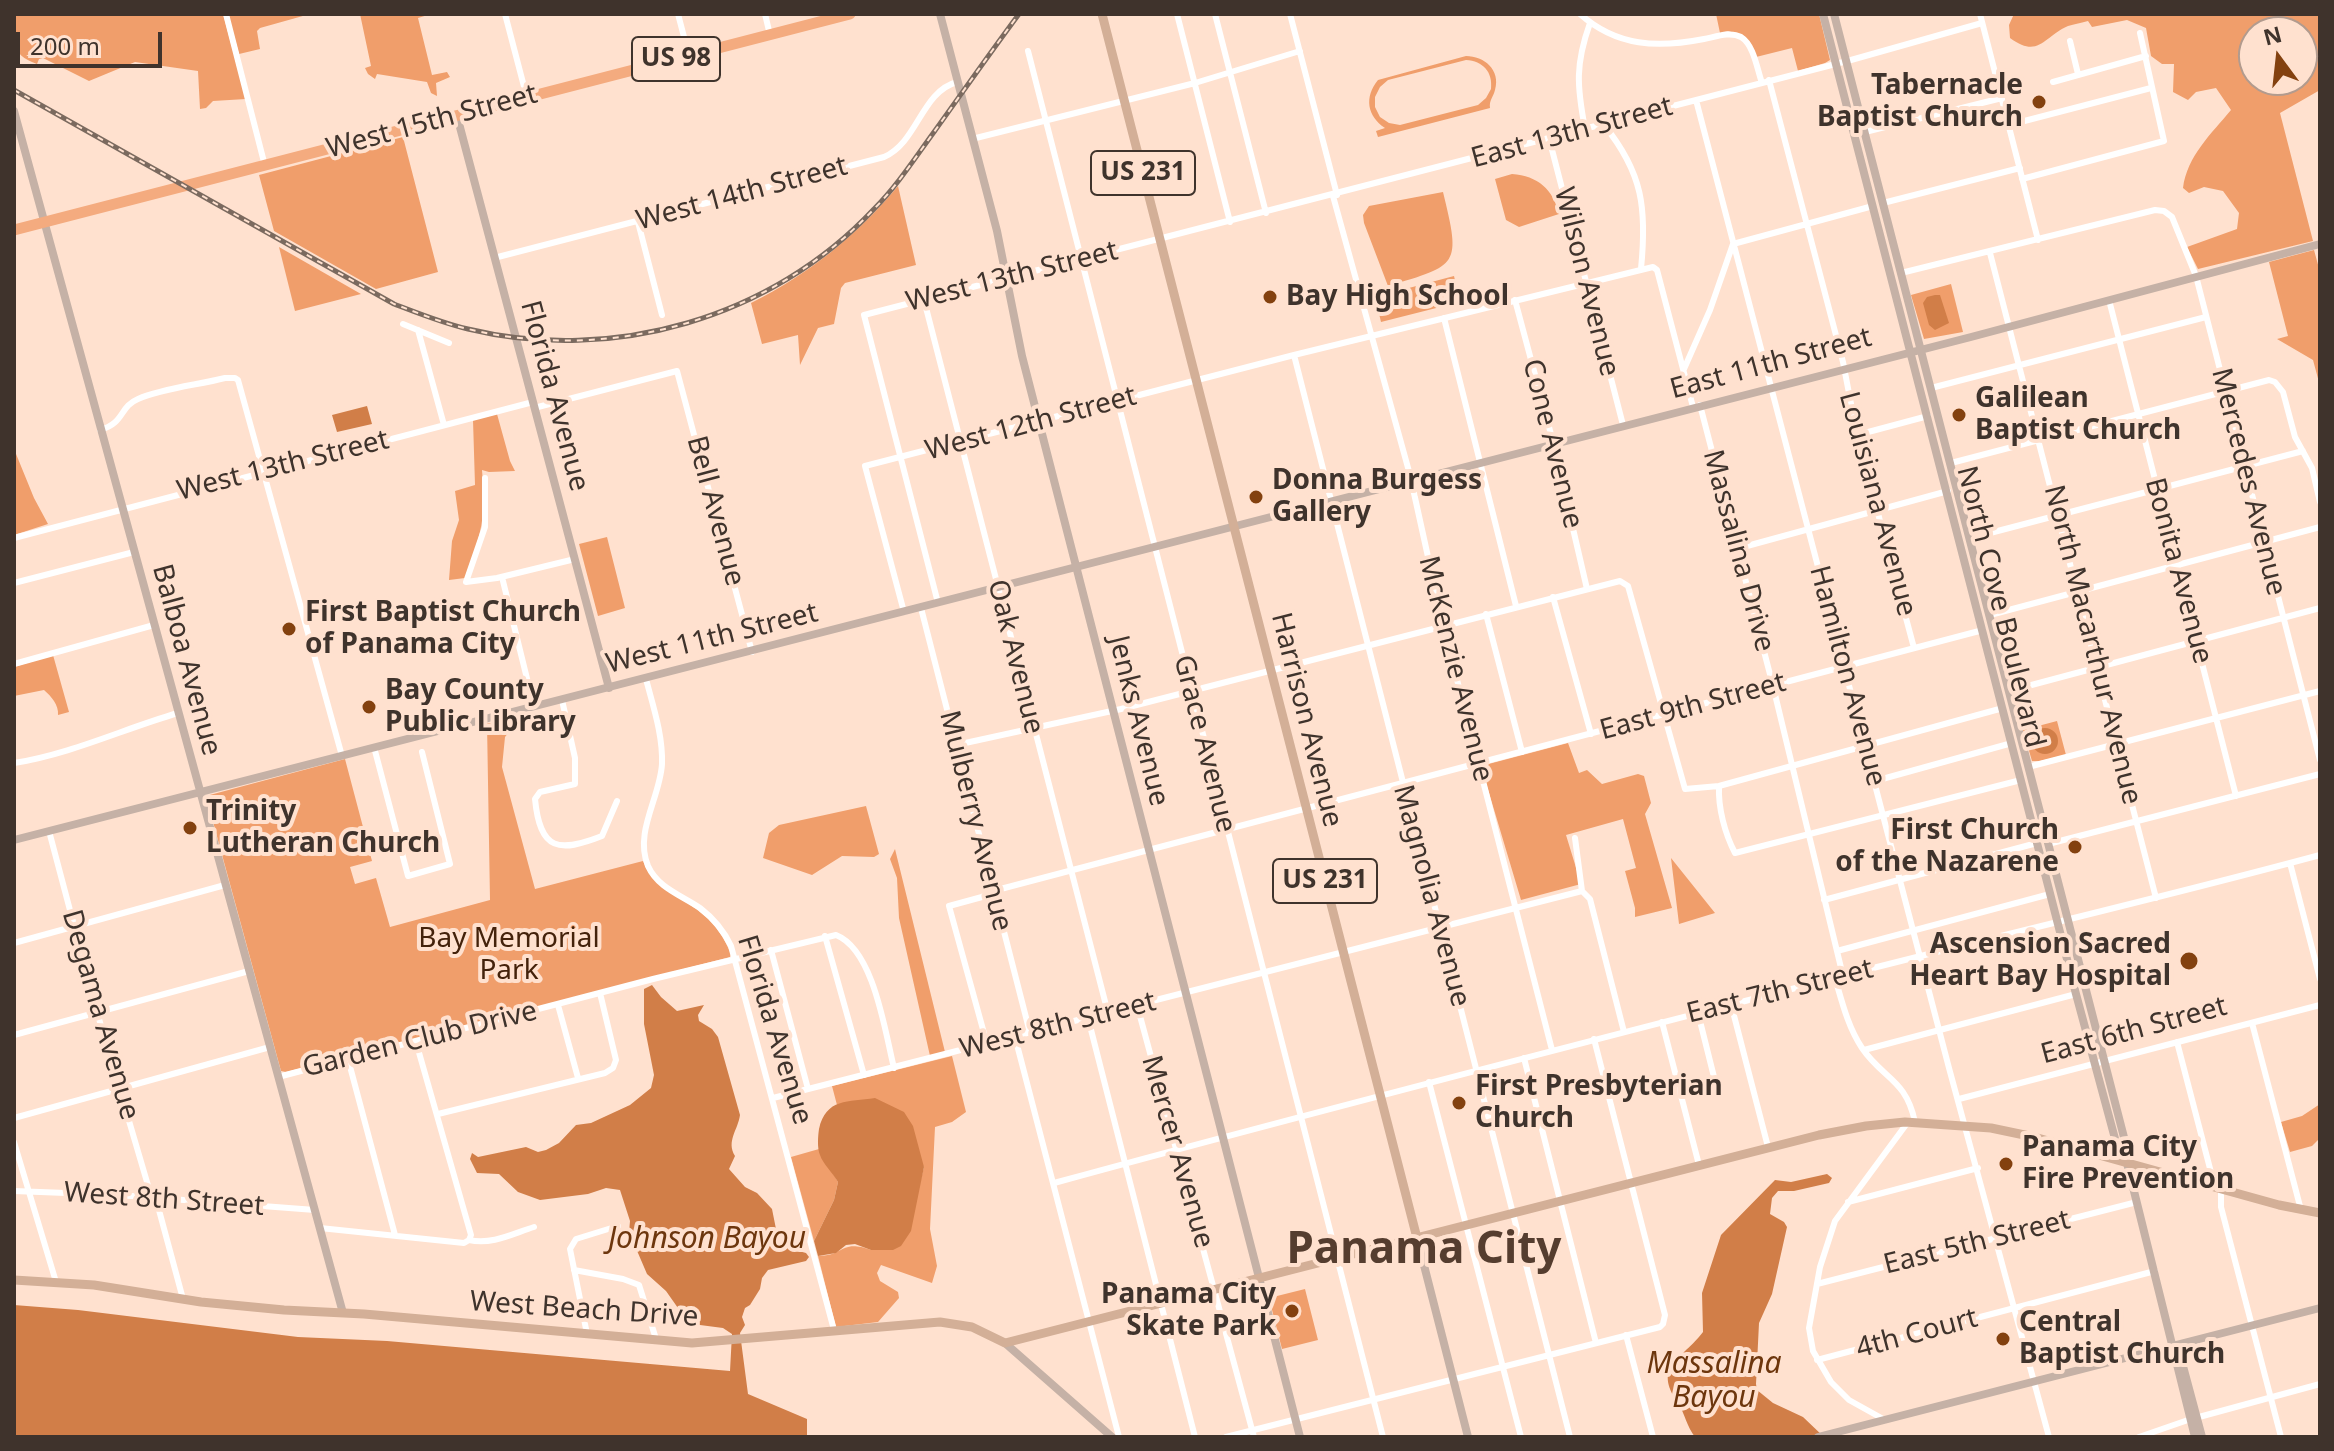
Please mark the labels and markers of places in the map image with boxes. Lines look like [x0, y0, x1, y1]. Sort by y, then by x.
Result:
place label: Tabernacle Baptist Church [1817, 69, 2023, 135]
marker: Tabernacle Baptist Church [2030, 93, 2048, 111]
place label: Bay High School [1286, 280, 1509, 314]
marker: Bay High School [1261, 288, 1279, 306]
place label: Galilean Baptist Church [1975, 382, 2181, 448]
marker: Galilean Baptist Church [1950, 406, 1968, 424]
place label: Donna Burgess Gallery [1272, 464, 1482, 530]
marker: Donna Burgess Gallery [1247, 488, 1265, 506]
place label: First Baptist Church of Panama City [305, 596, 581, 662]
marker: First Baptist Church of Panama City [280, 620, 298, 638]
place label: Bay County Public Library [385, 674, 576, 740]
marker: Bay County Public Library [360, 698, 378, 716]
place label: Trinity Lutheran Church [206, 795, 440, 861]
place label: First Church of the Nazarene [1835, 814, 2059, 880]
marker: Trinity Lutheran Church [181, 819, 199, 837]
marker: First Church of the Nazarene [2066, 838, 2084, 856]
place label: Ascension Sacred Heart Bay Hospital [1909, 928, 2171, 994]
marker: Ascension Sacred Heart Bay Hospital [2178, 950, 2200, 972]
place label: First Presbyterian Church [1475, 1070, 1723, 1136]
marker: First Presbyterian Church [1450, 1094, 1468, 1112]
place label: Panama City Fire Prevention [2022, 1131, 2234, 1197]
marker: Panama City Fire Prevention [1997, 1155, 2015, 1173]
place label: Panama City Skate Park [1101, 1278, 1276, 1344]
marker: Panama City Skate Park [1283, 1302, 1301, 1320]
place label: Central Baptist Church [2019, 1306, 2225, 1372]
marker: Central Baptist Church [1994, 1330, 2012, 1348]

